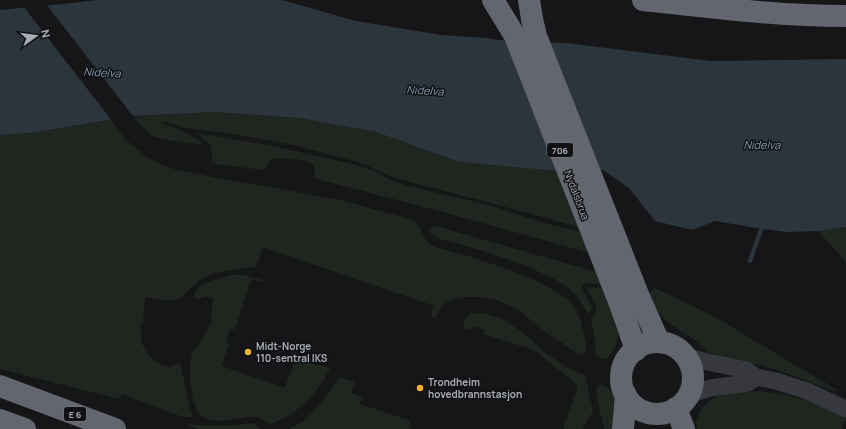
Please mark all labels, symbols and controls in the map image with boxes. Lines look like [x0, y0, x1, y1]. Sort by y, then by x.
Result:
north arrow [16, 16, 56, 56]
text: N [38, 28, 54, 39]
water label: Nidelva [83, 64, 122, 81]
water label: Nidelva [406, 82, 445, 99]
water label: Nidelva [744, 137, 781, 152]
road number: 706 [547, 143, 573, 157]
street label: Nydalsbrua [561, 168, 593, 222]
place label: Midt-Norge 110-sentral IKS [256, 339, 328, 365]
marker: Midt-Norge 110-sentral IKS [243, 347, 253, 357]
place label: Trondheim hovedbrannstasjon [428, 375, 522, 401]
marker: Trondheim hovedbrannstasjon [415, 383, 425, 393]
road number: E 6 [64, 407, 86, 421]

